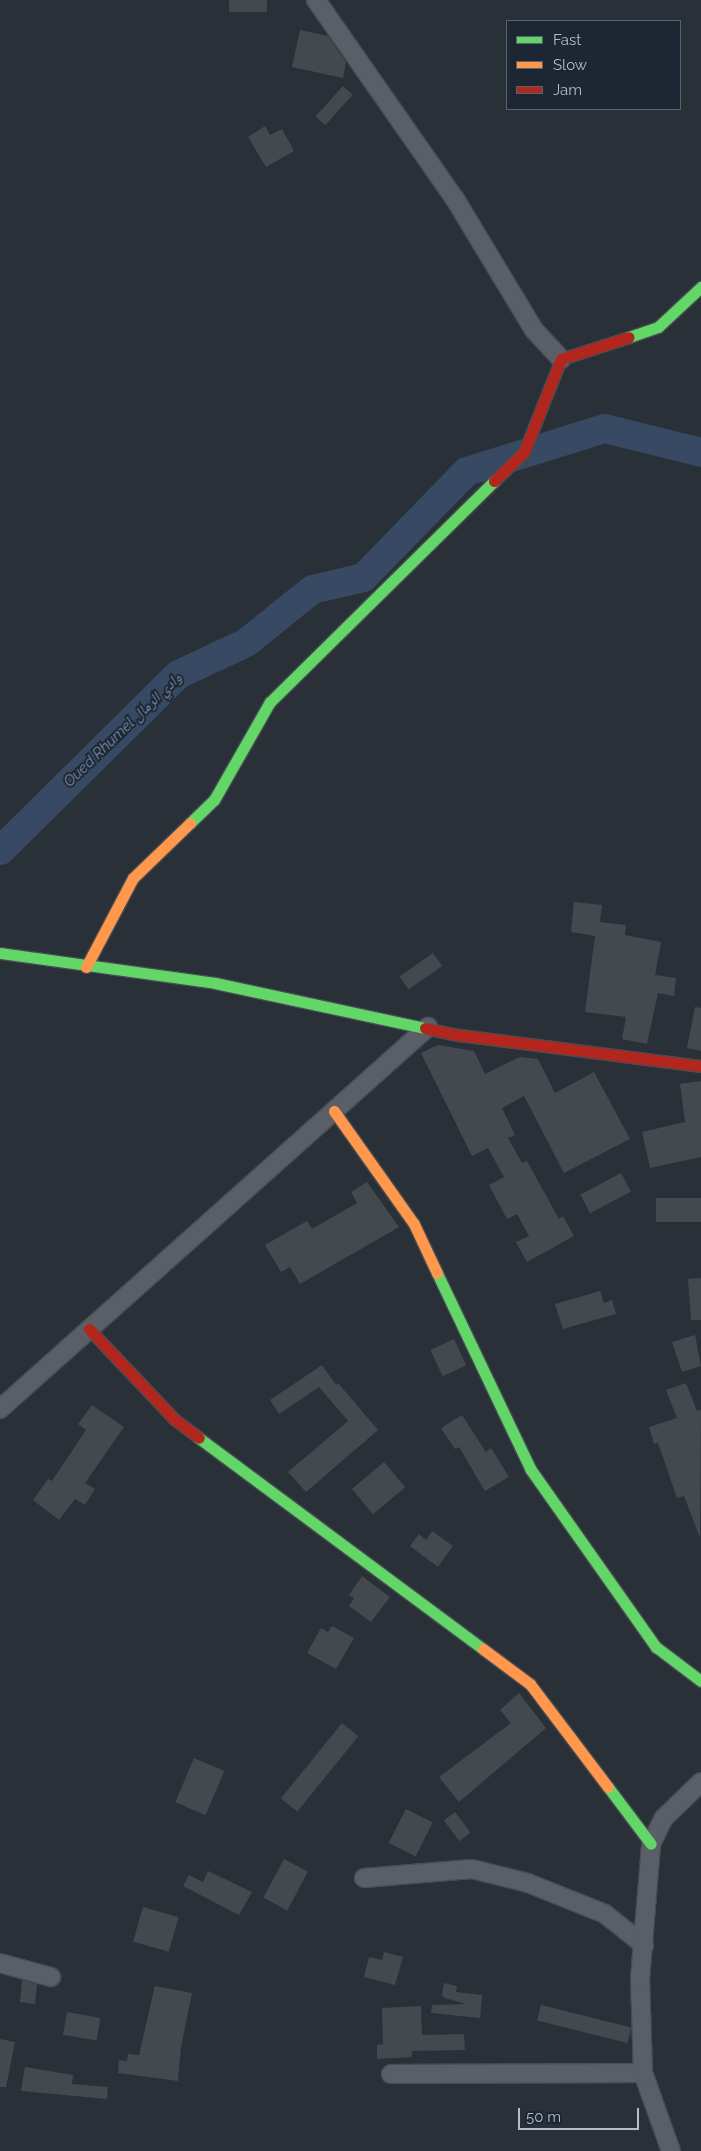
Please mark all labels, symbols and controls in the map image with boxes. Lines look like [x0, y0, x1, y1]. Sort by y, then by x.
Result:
legend [506, 20, 681, 110]
text: Fast [553, 31, 581, 49]
text: Slow [553, 56, 587, 74]
text: Jam [553, 81, 582, 99]
water label: Oued Rhumel وادي الرمال [60, 669, 186, 791]
scale bar [521, 2098, 642, 2130]
text: 50 m [526, 2108, 561, 2126]

